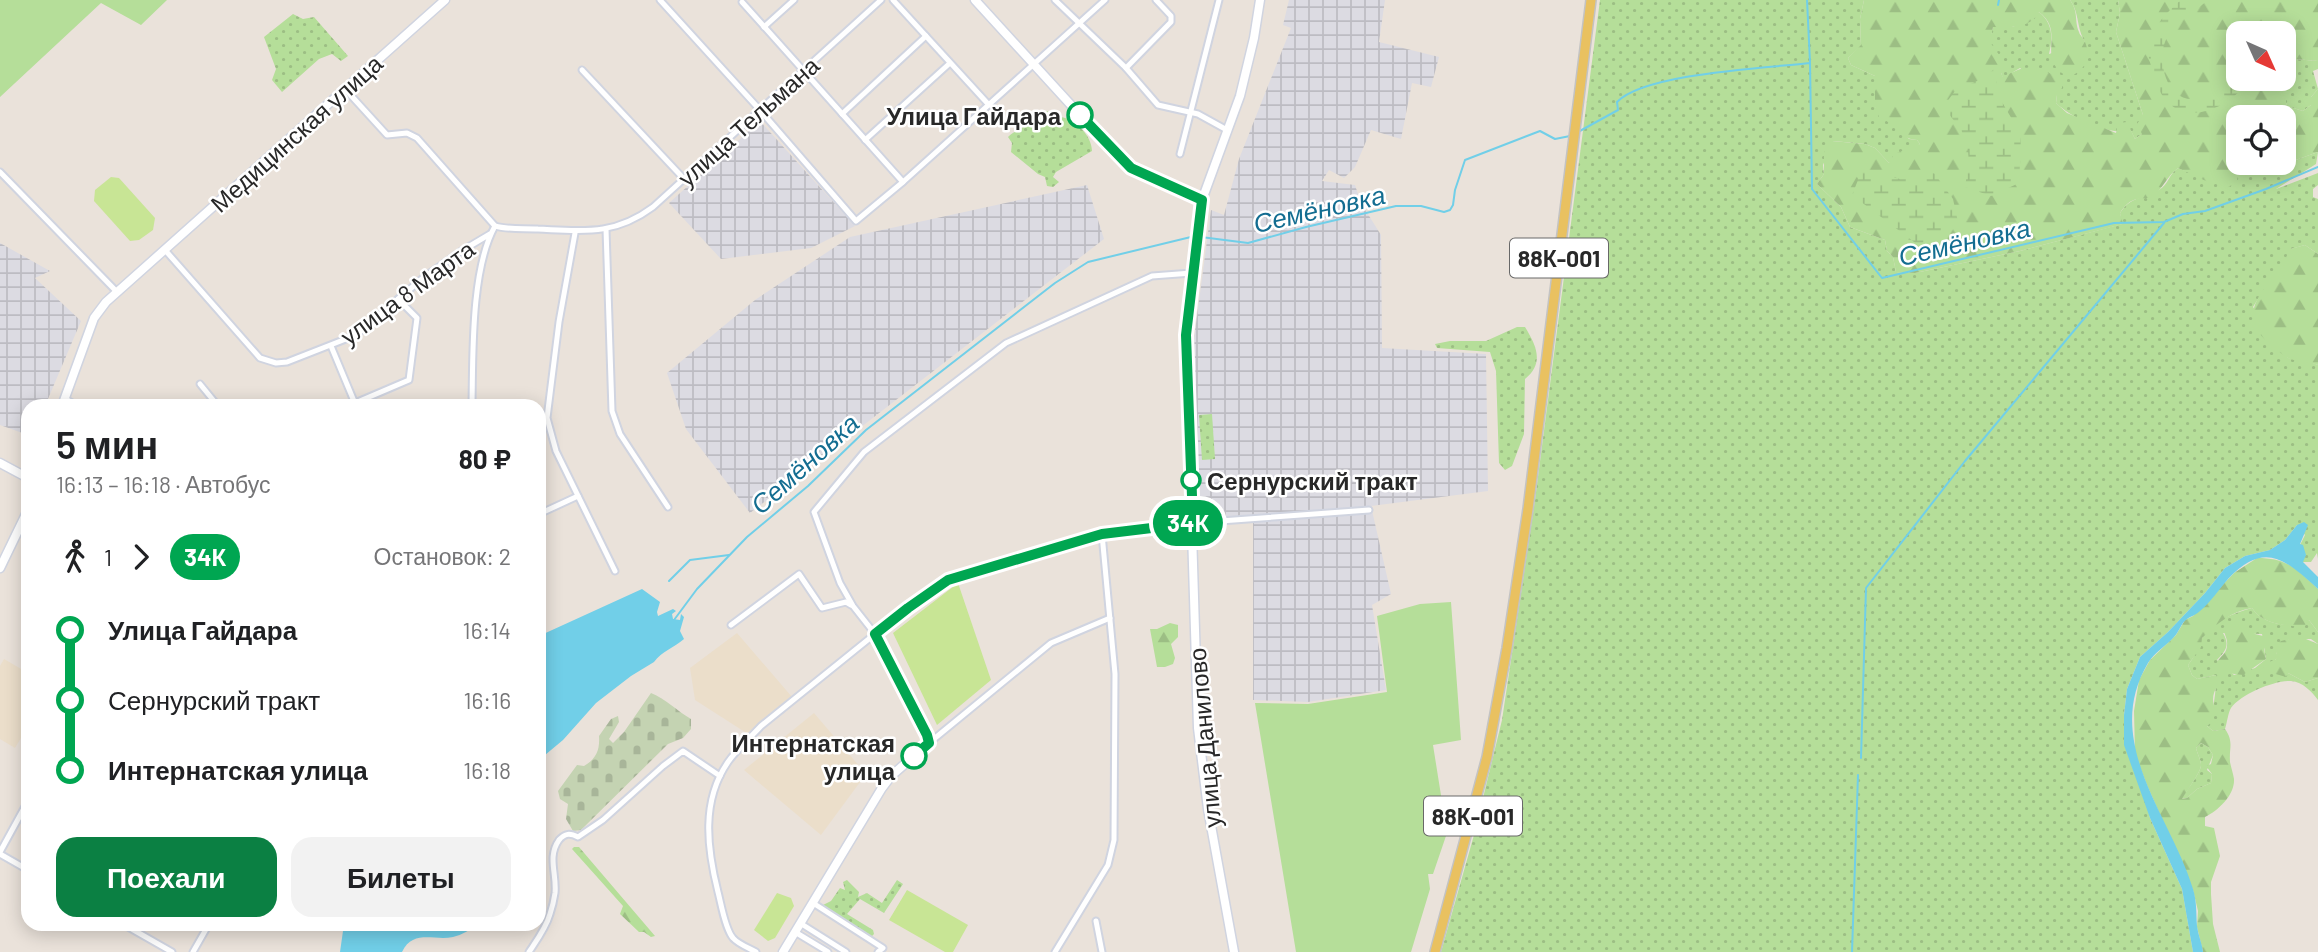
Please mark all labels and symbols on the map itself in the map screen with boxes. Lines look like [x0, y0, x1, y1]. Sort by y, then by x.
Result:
north arrow [2226, 21, 2296, 91]
street label: Медицинская улица [204, 48, 388, 218]
street label: улица Тельмана [672, 50, 825, 192]
place label: Улица Гайдара [886, 101, 1062, 130]
marker: Улица Гайдара [1067, 102, 1093, 128]
water label: Семёновка [1250, 178, 1388, 238]
water label: Семёновка [1895, 211, 2033, 271]
street label: улица 8 Марта [334, 233, 480, 350]
road number: 88К-001 [1510, 238, 1608, 278]
water label: Семёновка [744, 407, 864, 519]
place label: Сернурский тракт [1207, 466, 1418, 495]
marker: Сернурский тракт [1181, 470, 1201, 490]
line badge: 34К [1148, 500, 1228, 546]
street label: улица Данилово [1182, 647, 1226, 829]
place label: Интернатская улица [732, 728, 896, 785]
marker: Интернатская улица [901, 743, 927, 769]
road number: 88К-001 [1424, 796, 1522, 836]

